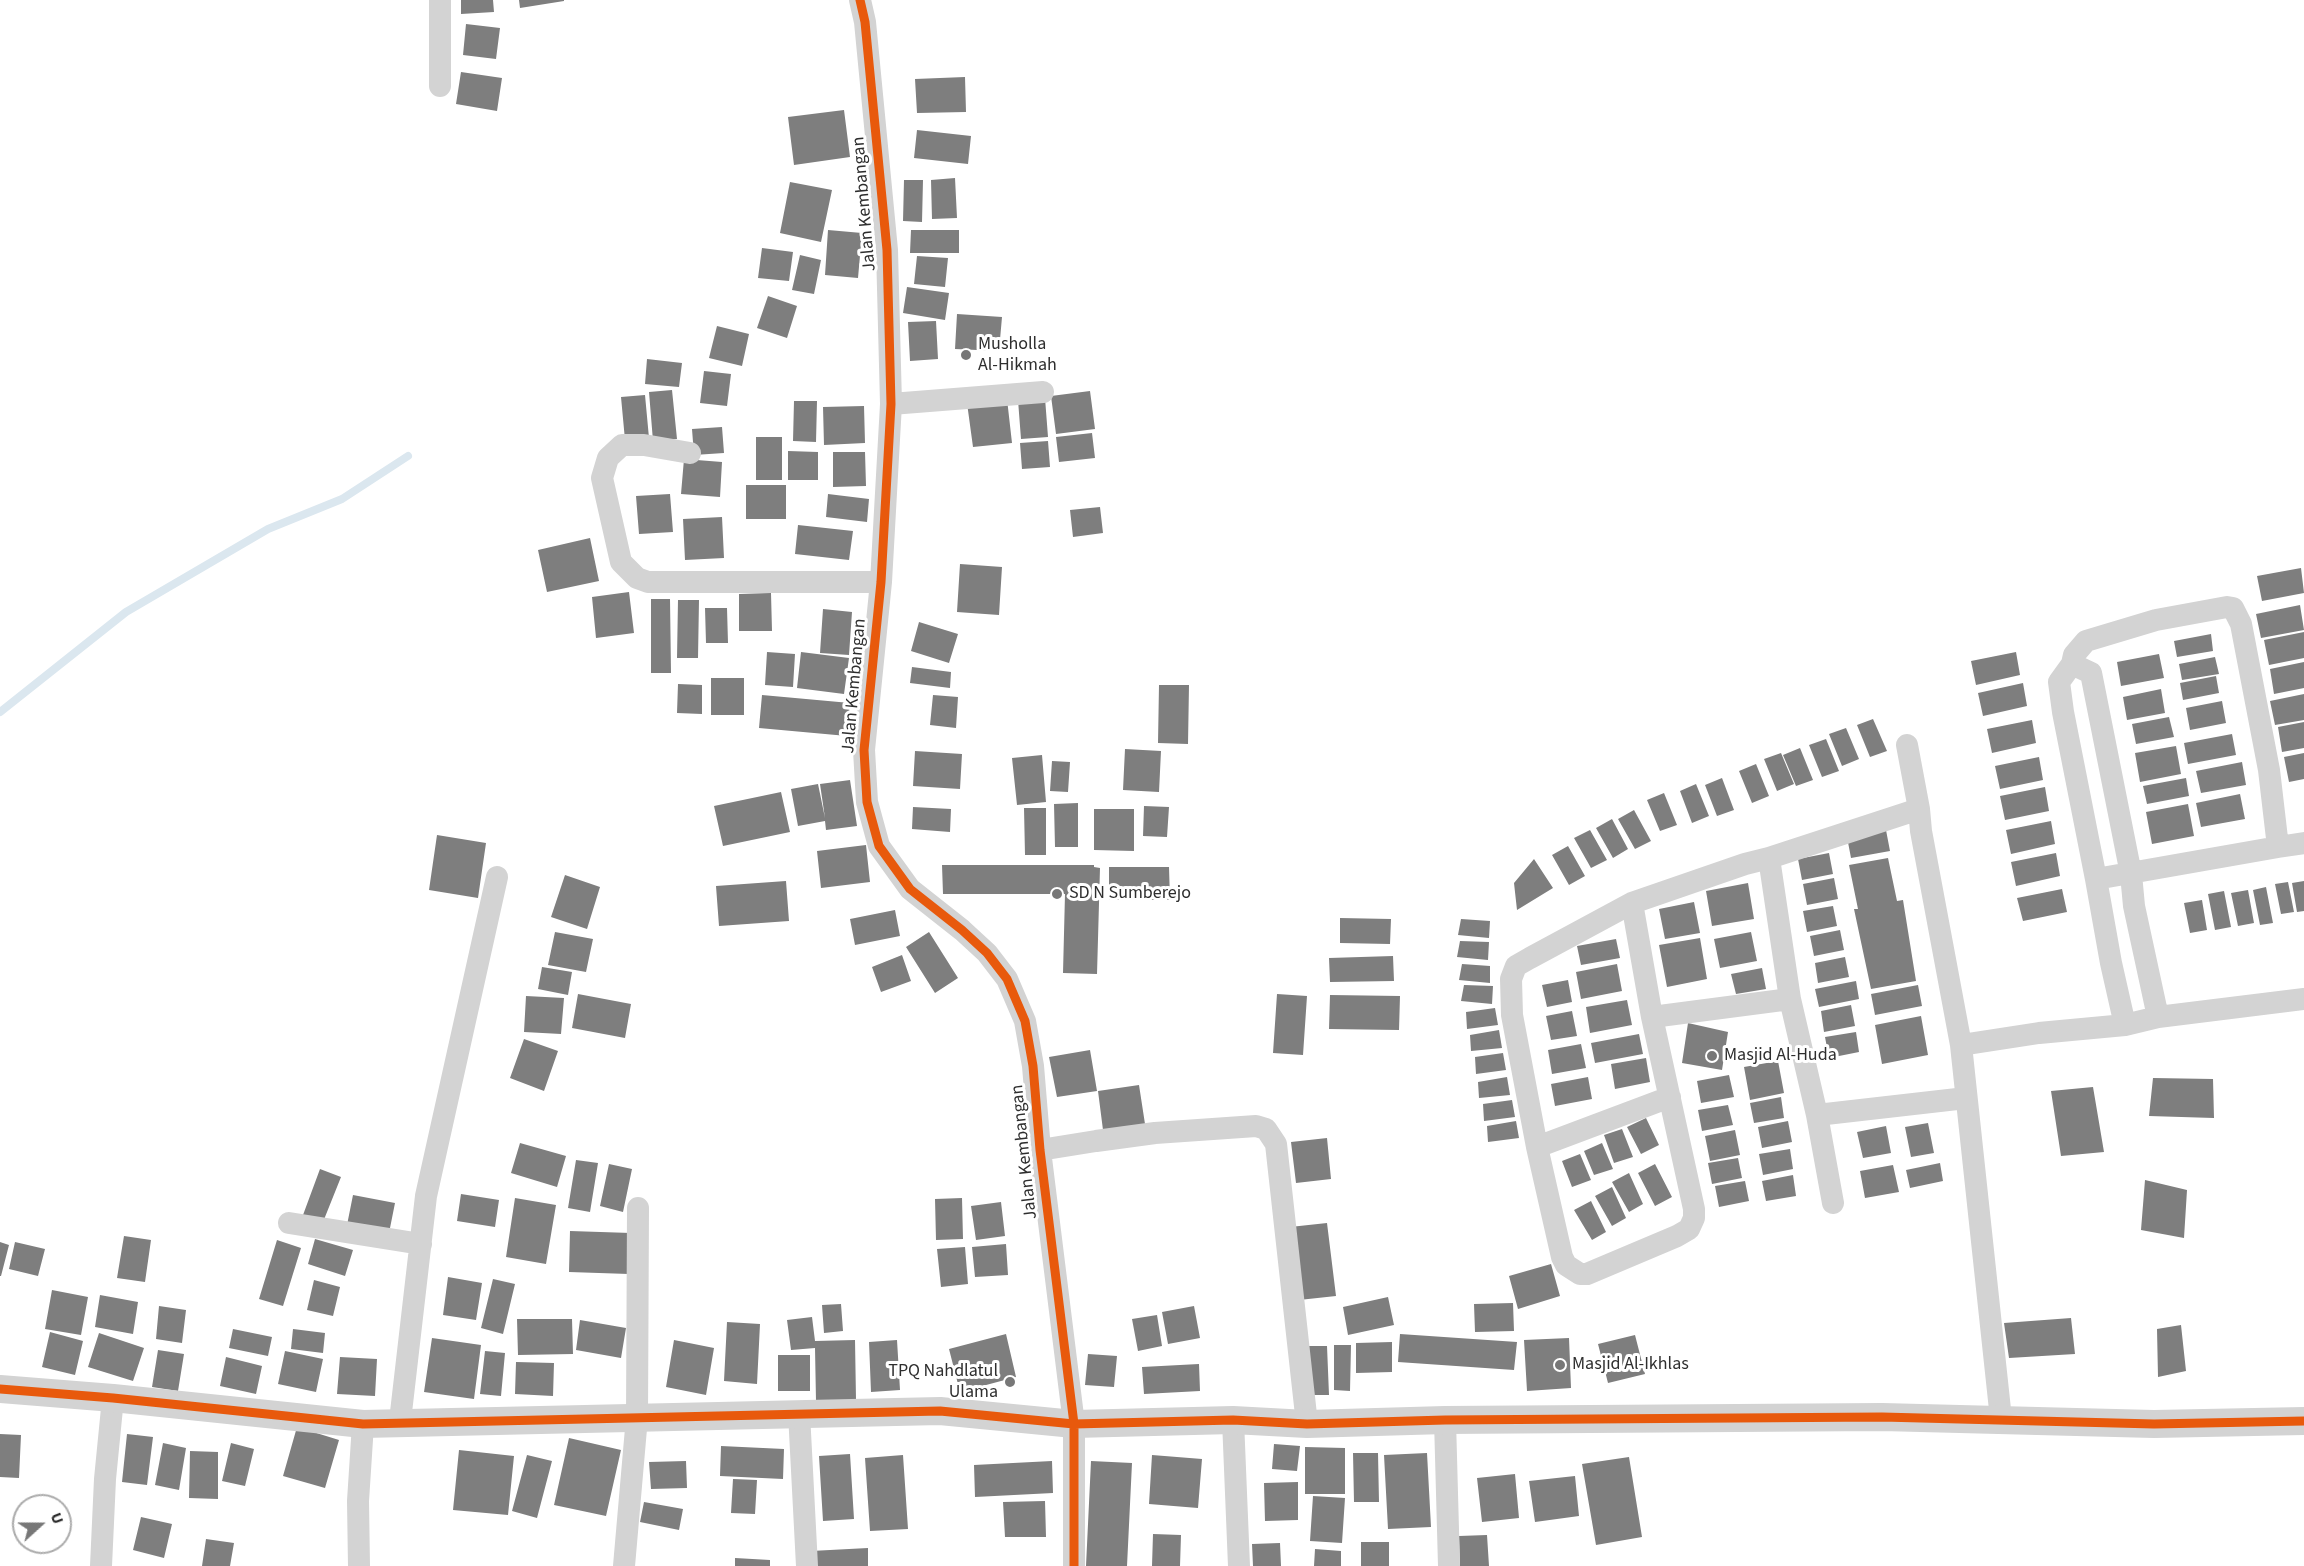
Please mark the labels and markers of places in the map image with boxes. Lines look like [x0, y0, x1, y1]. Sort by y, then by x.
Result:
place label: Musholla Al-Hikmah [978, 334, 1057, 376]
marker: Musholla Al-Hikmah [959, 348, 973, 362]
place label: SD N Sumberejo [1069, 883, 1191, 905]
marker: SD N Sumberejo [1050, 887, 1064, 901]
place label: Masjid Al-Huda [1724, 1045, 1837, 1067]
marker: Masjid Al-Huda [1705, 1049, 1719, 1063]
place label: Masjid Al-Ikhlas [1572, 1354, 1689, 1376]
marker: Masjid Al-Ikhlas [1553, 1358, 1567, 1372]
place label: TPQ Nahdlatul Ulama [888, 1361, 998, 1404]
marker: TPQ Nahdlatul Ulama [1003, 1375, 1017, 1389]

